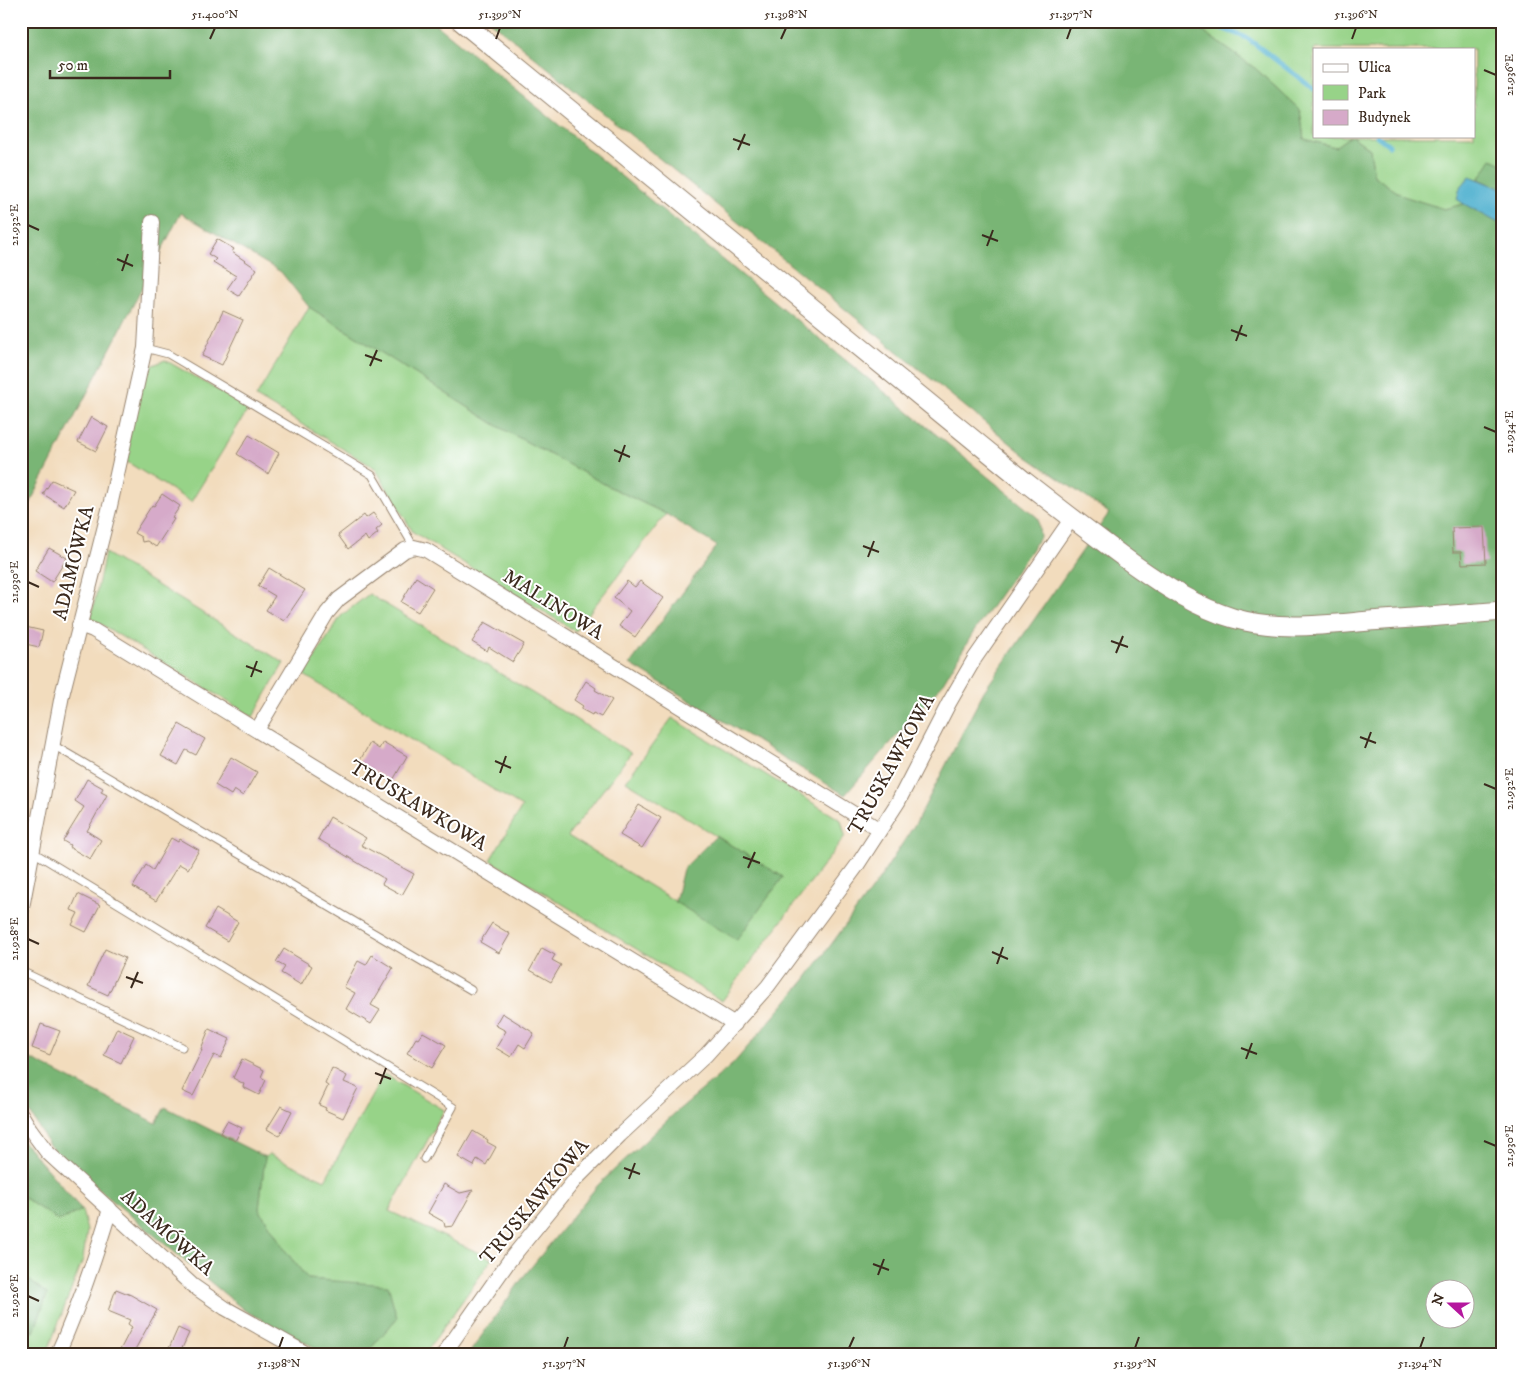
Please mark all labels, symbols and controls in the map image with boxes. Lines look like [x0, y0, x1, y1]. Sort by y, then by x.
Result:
text: 51.400°N [192, 7, 239, 22]
text: 51.399°N [478, 7, 522, 22]
text: 51.398°N [764, 7, 808, 22]
text: 51.397°N [1049, 7, 1093, 22]
text: 51.396°N [1334, 7, 1378, 22]
scale bar [50, 48, 170, 80]
legend [1313, 48, 1476, 138]
text: 21.936°E [1502, 53, 1517, 96]
text: 50 m [58, 56, 88, 75]
text: Ulica [1358, 58, 1391, 77]
text: Park [1358, 84, 1387, 103]
text: Budynek [1358, 108, 1411, 127]
text: 21.932°E [7, 204, 22, 246]
text: 21.934°E [1502, 410, 1517, 453]
street label: ADAMÓWKA [47, 503, 100, 623]
text: 21.930°E [7, 560, 22, 603]
street label: MALINOWA [498, 564, 608, 646]
street label: TRUSKAWKOWA [843, 690, 941, 840]
street label: TRUSKAWKOWA [344, 755, 492, 857]
text: 21.932°E [1502, 768, 1517, 810]
text: 21.928°E [7, 917, 22, 961]
text: 21.930°E [1502, 1124, 1517, 1167]
street label: TRUSKAWKOWA [475, 1134, 595, 1270]
street label: ADAMÓWKA [115, 1184, 220, 1282]
text: 21.926°E [7, 1274, 22, 1318]
north arrow [1426, 1278, 1476, 1328]
text: N [1428, 1291, 1449, 1308]
text: 51.398°N [257, 1356, 301, 1371]
text: 51.397°N [542, 1356, 586, 1371]
text: 51.396°N [827, 1356, 871, 1371]
text: 51.395°N [1113, 1356, 1157, 1371]
text: 51.394°N [1398, 1356, 1442, 1371]

